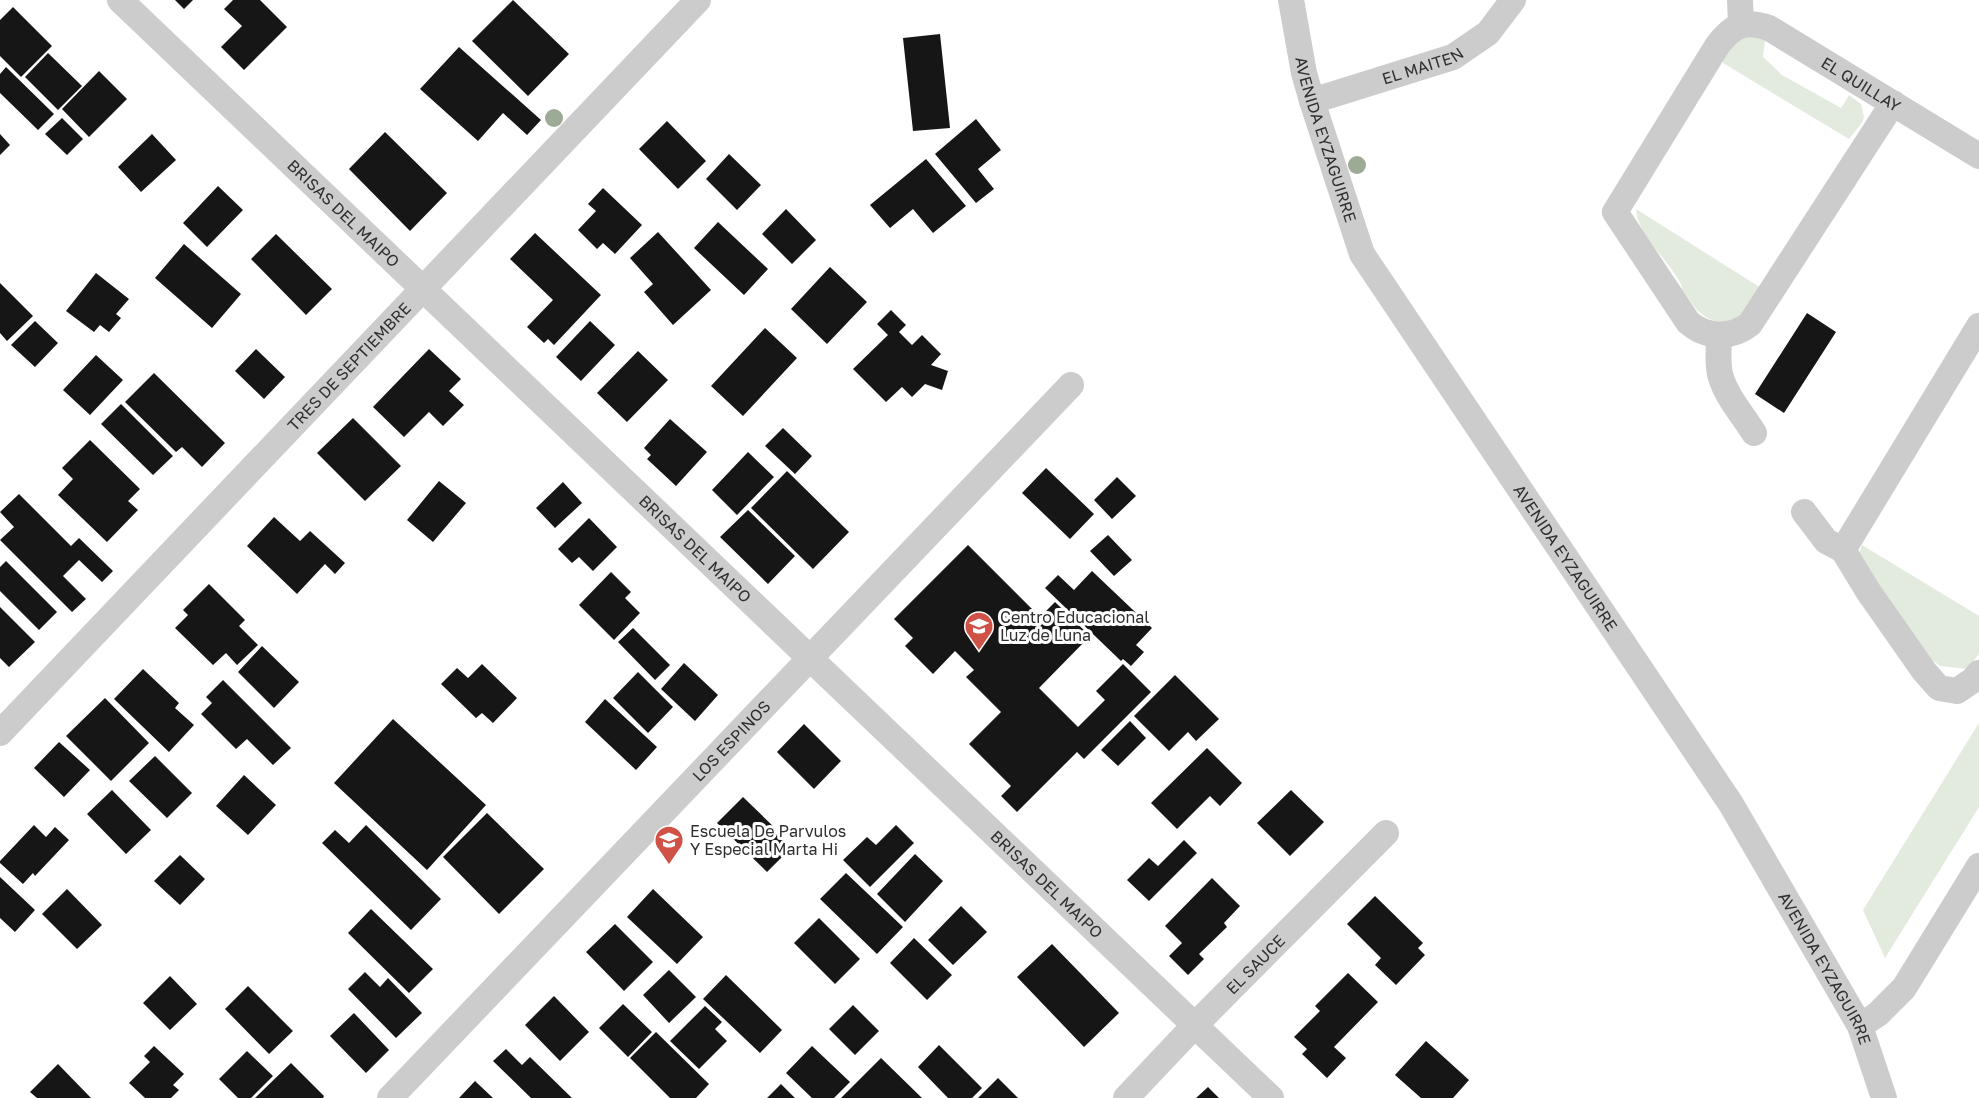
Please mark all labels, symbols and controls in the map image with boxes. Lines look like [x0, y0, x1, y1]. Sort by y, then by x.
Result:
street label: EL MAITEN [1380, 43, 1467, 89]
street label: EL QUILLAY [1818, 52, 1905, 116]
street label: AVENIDA EYZAGUIRRE [1291, 55, 1361, 225]
street label: BRISAS DEL MAIPO [283, 155, 404, 271]
street label: TRES DE SEPTIEMBRE [283, 298, 415, 435]
street label: AVENIDA EYZAGUIRRE [1509, 481, 1622, 635]
street label: BRISAS DEL MAIPO [635, 491, 756, 607]
place label: Centro Educacional Luz de Luna [1000, 607, 1149, 645]
school or university icon: Centro Educacional Luz de Luna [963, 610, 995, 652]
street label: LOS ESPINOS [688, 696, 774, 785]
place label: Escuela De Parvulos Y Especial Marta Hi [690, 821, 846, 859]
school or university icon: Escuela De Parvulos Y Especial Marta Hi [653, 824, 685, 866]
street label: BRISAS DEL MAIPO [987, 826, 1107, 942]
street label: AVENIDA EYZAGUIRRE [1774, 888, 1875, 1047]
street label: EL SAUCE [1222, 930, 1289, 998]

